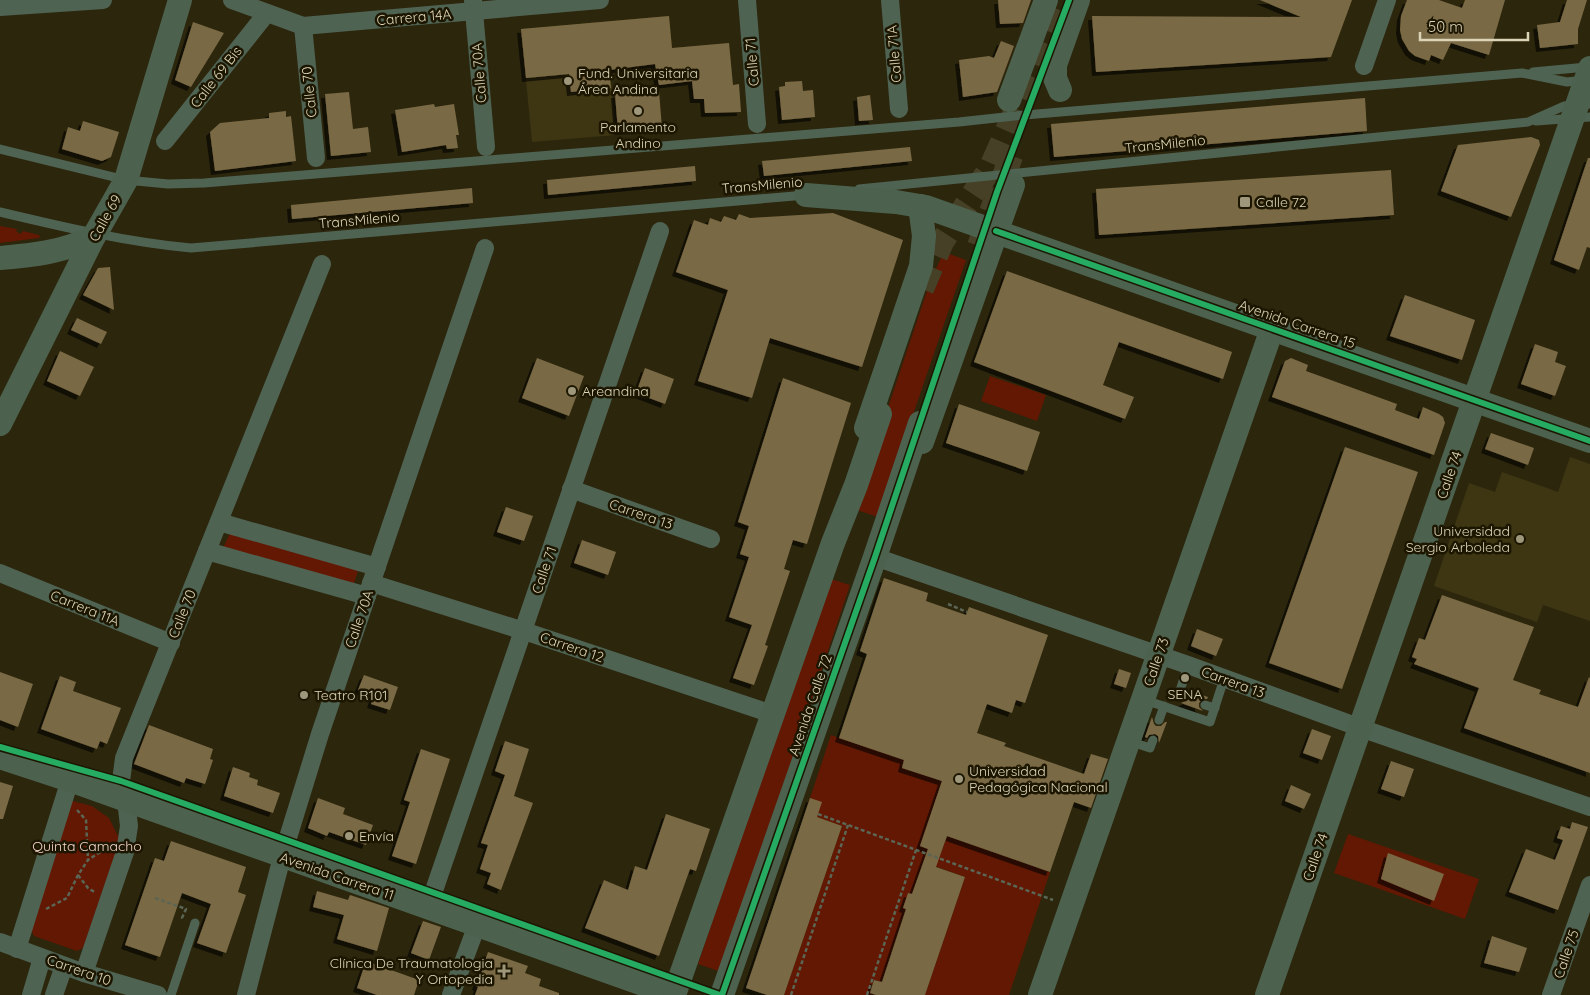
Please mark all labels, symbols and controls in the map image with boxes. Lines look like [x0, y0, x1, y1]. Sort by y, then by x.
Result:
street label: Carrera 14A [376, 5, 452, 29]
scale bar [1420, 10, 1528, 42]
text: 50 m [1428, 17, 1463, 36]
street label: Calle 71A [883, 24, 905, 84]
street label: Calle 71 [741, 37, 763, 87]
street label: Calle 69 Bis [186, 42, 246, 112]
street label: Calle 70A [467, 42, 491, 104]
place label: Fund. Universitaria Área Andina [578, 64, 698, 98]
street label: Calle 70 [297, 66, 321, 118]
marker: Fund. Universitaria Área Andina [562, 75, 574, 87]
marker: Parlamento Andino [632, 105, 644, 117]
place label: Parlamento Andino [600, 118, 676, 152]
street label: TransMilenio [1124, 131, 1206, 157]
street label: TransMilenio [721, 173, 803, 197]
street label: Calle 69 [85, 191, 125, 245]
place label: Calle 72 [1256, 193, 1307, 211]
marker: Calle 72 [1238, 195, 1252, 209]
street label: TransMilenio [318, 208, 400, 232]
street label: Avenida Carrera 15 [1236, 296, 1358, 352]
place label: Areandina [582, 382, 649, 400]
marker: Areandina [566, 385, 578, 397]
street label: Calle 74 [1432, 449, 1466, 501]
street label: Carrera 13 [607, 495, 675, 533]
place label: Universidad Sergio Arboleda [1406, 522, 1510, 556]
marker: Universidad Sergio Arboleda [1514, 533, 1526, 545]
street label: Calle 71 [528, 544, 560, 596]
street label: Carrera 11A [48, 586, 122, 630]
street label: Calle 70 [164, 587, 200, 641]
street label: Calle 70A [341, 588, 377, 650]
street label: Carrera 12 [538, 628, 607, 666]
street label: Calle 73 [1139, 635, 1173, 689]
street label: Avenida Calle 72 [784, 652, 836, 758]
street label: Carrera 13 [1199, 662, 1267, 702]
marker: SENA [1179, 672, 1191, 684]
place label: SENA [1167, 685, 1203, 703]
place label: Teatro R101 [314, 686, 387, 704]
marker: Teatro R101 [298, 689, 310, 701]
place label: Universidad Pedagógica Nacional [969, 762, 1108, 796]
marker: Universidad Pedagógica Nacional [953, 773, 965, 785]
place label: Envía [359, 827, 394, 845]
marker: Envía [343, 830, 355, 842]
street label: Calle 74 [1298, 831, 1332, 883]
park label: Quinta Camacho [32, 837, 142, 855]
street label: Avenida Carrera 11 [277, 848, 397, 904]
street label: Calle 75 [1549, 927, 1583, 981]
street label: Carrera 10 [44, 951, 114, 989]
place label: Clínica De Traumatologia Y Ortopedia [330, 954, 493, 988]
marker: Clínica De Traumatologia Y Ortopedia [497, 964, 511, 978]

